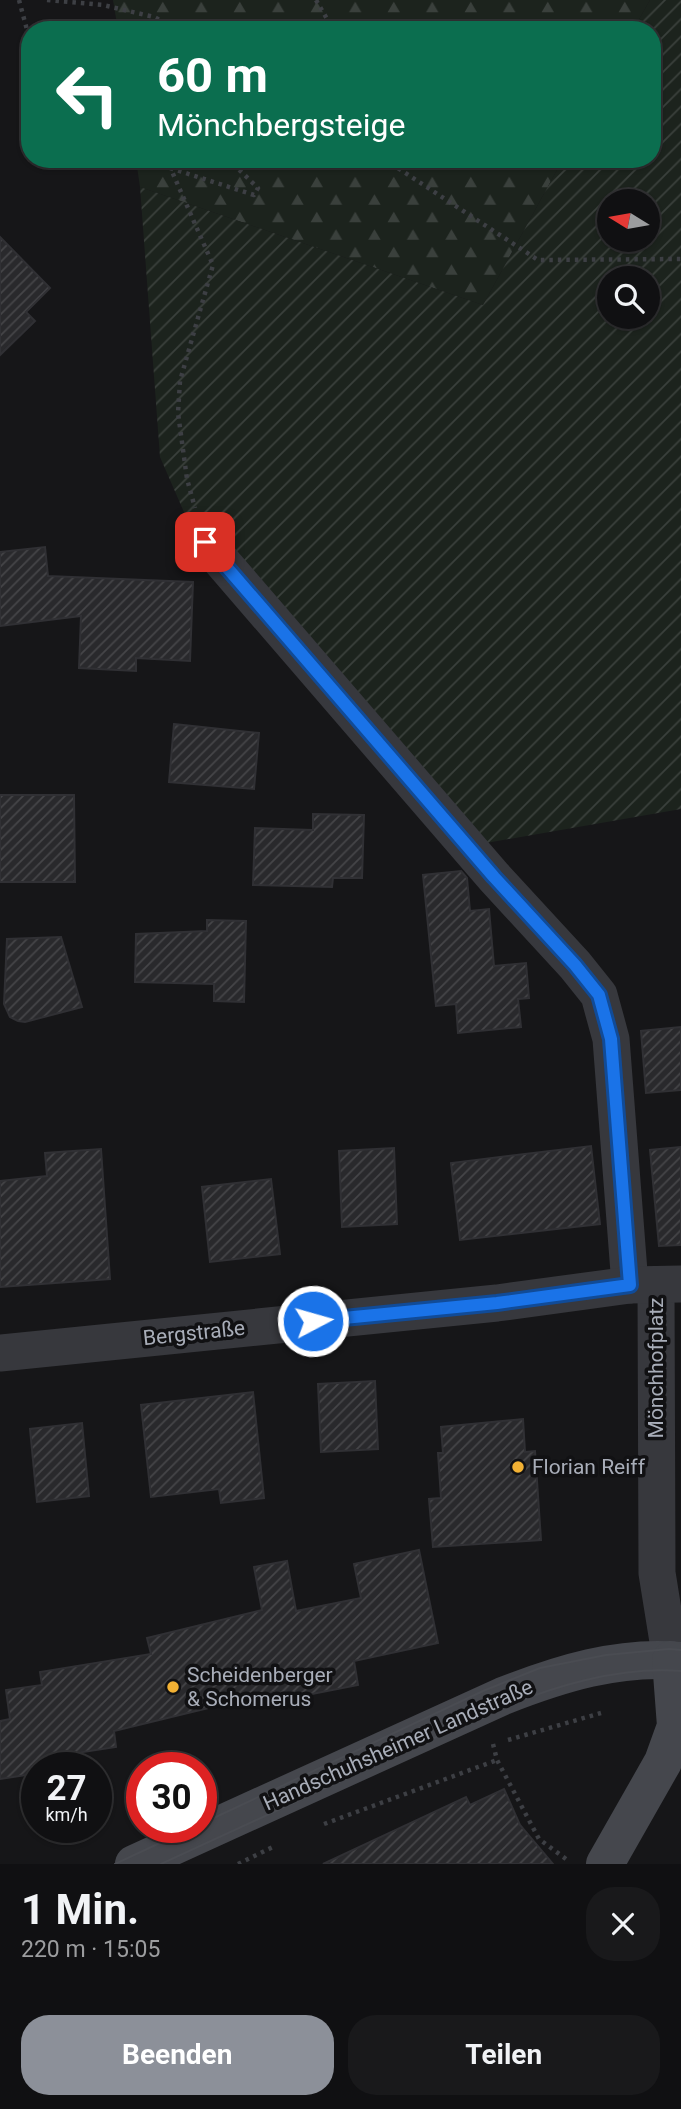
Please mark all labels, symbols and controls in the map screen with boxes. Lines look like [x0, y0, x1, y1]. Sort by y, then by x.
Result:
text: 60 m [157, 47, 268, 104]
icon: left [42, 49, 133, 140]
text: Mönchbergsteige [157, 106, 405, 144]
north arrow [597, 189, 660, 252]
map controls [597, 189, 660, 329]
button: search [597, 266, 660, 329]
pin [175, 512, 235, 572]
icon: arrive [186, 523, 224, 561]
position arrow [276, 1284, 350, 1358]
street label: Mönchhofplatz [644, 1298, 668, 1438]
street label: Bergstraße [142, 1316, 246, 1350]
place label: Florian Reiff [532, 1455, 646, 1479]
marker: Florian Reiff [510, 1459, 526, 1475]
place label: Scheidenberger & Schomerus [187, 1663, 333, 1711]
street label: Handschuhsheimer Landstraße [259, 1675, 537, 1815]
marker: Scheidenberger & Schomerus [165, 1679, 181, 1695]
speed limit sign: 30 [126, 1752, 217, 1843]
text: 27 [46, 1768, 87, 1809]
text: km/h [45, 1804, 88, 1825]
text: 1 Min. [21, 1885, 139, 1934]
button: close [586, 1887, 660, 1961]
text: 220 m · 15:05 [21, 1936, 160, 1963]
button: Beenden [21, 2015, 334, 2095]
button: Teilen [348, 2015, 660, 2095]

